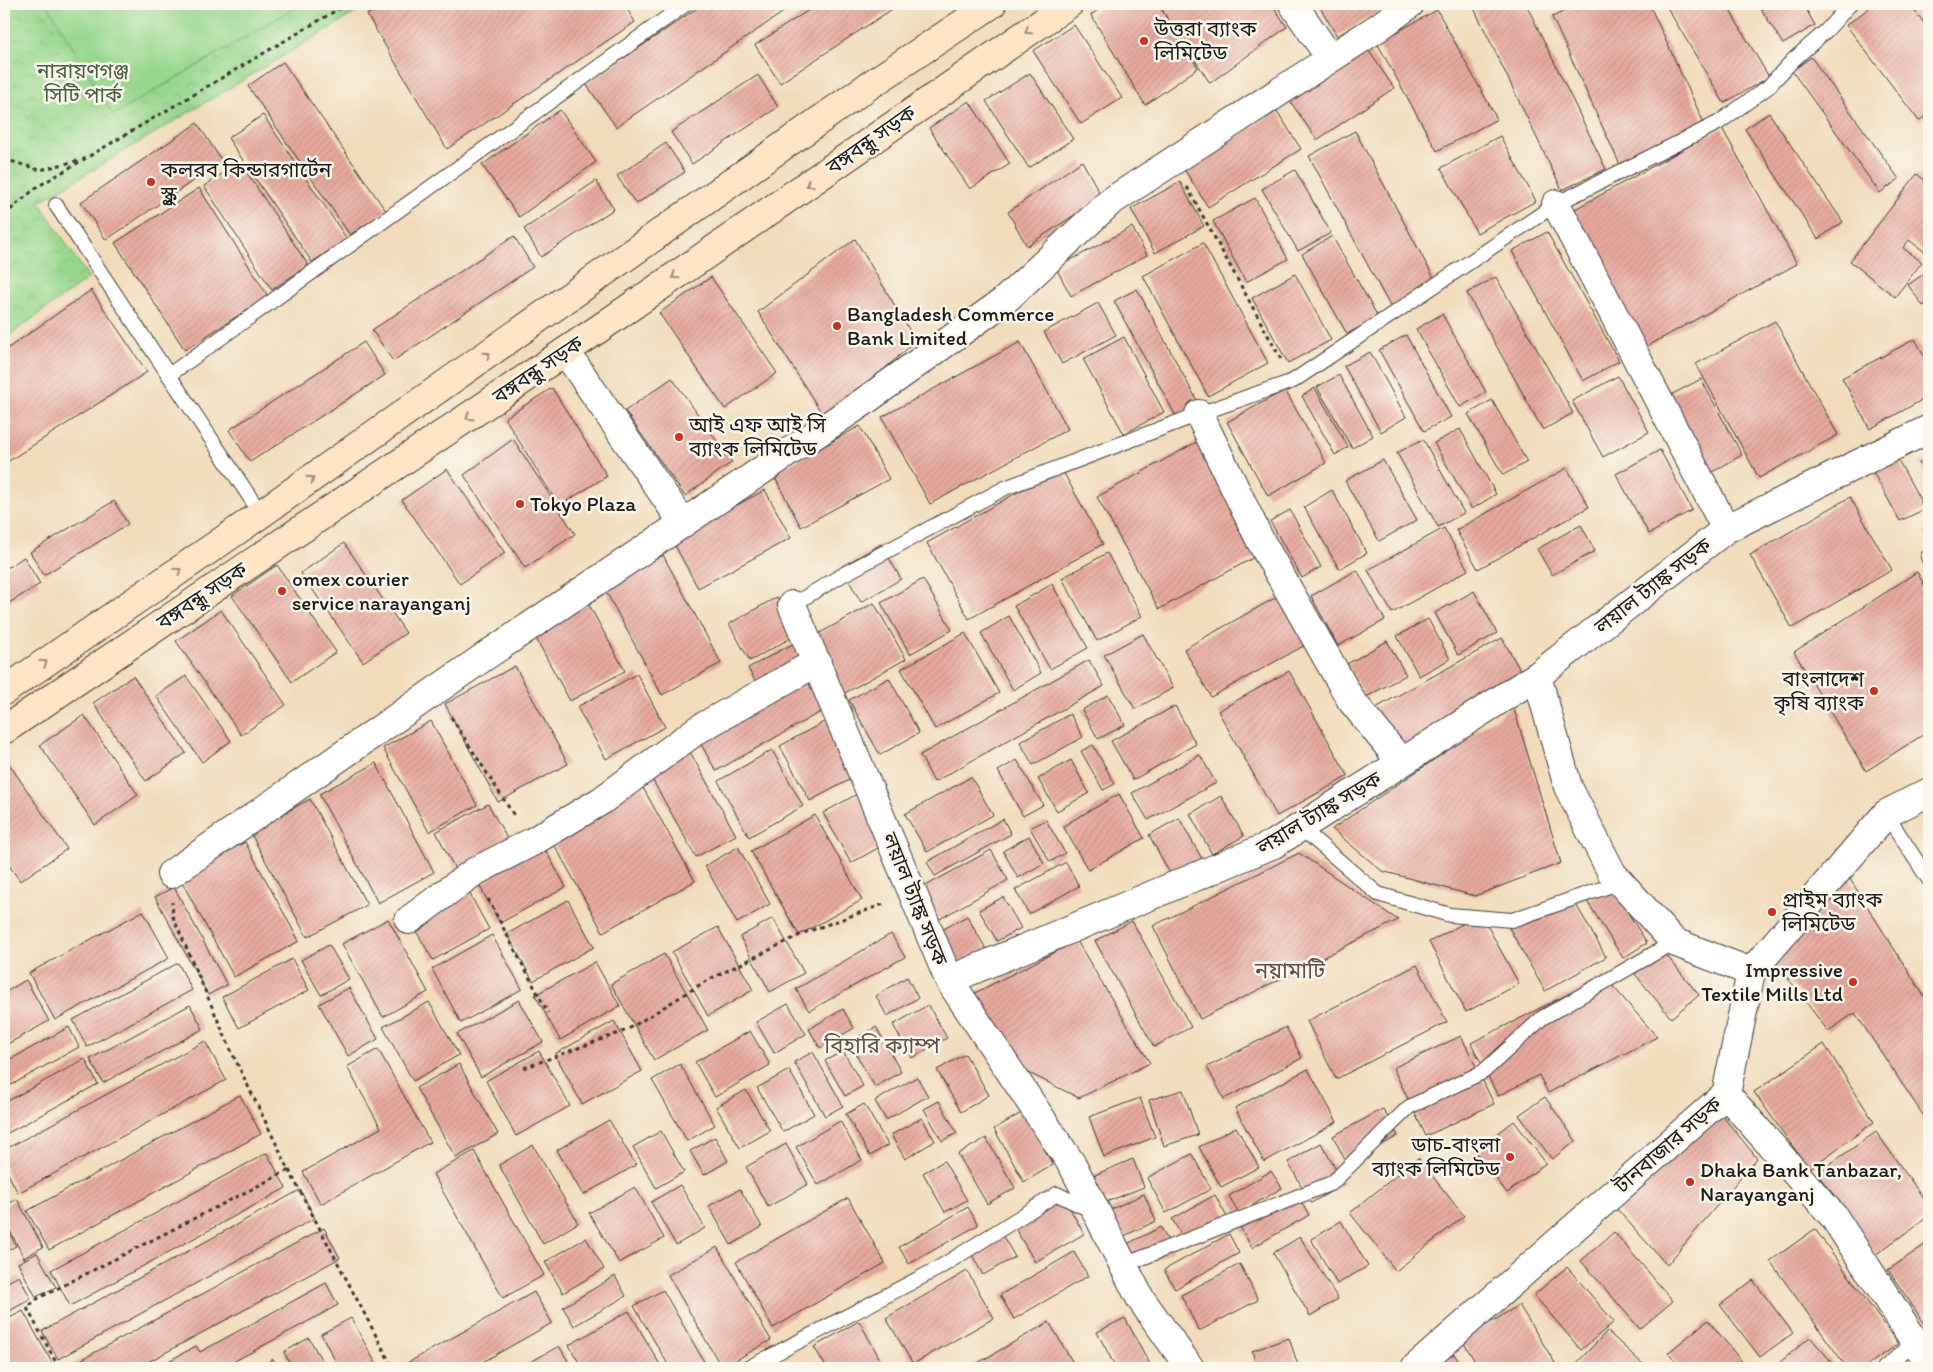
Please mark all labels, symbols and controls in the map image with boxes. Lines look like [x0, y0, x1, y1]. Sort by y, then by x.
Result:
place label: উত্তরা ব্যাংক লিমিটেড [1153, 16, 1258, 65]
one-way arrow [1024, 25, 1034, 34]
marker: উত্তরা ব্যাংক লিমিটেড [1138, 35, 1150, 47]
park label: নারায়ণগঞ্জ সিটি পার্ক [36, 58, 129, 107]
street label: বঙ্গবন্ধু সড়ক [820, 99, 922, 181]
place label: কলরব কিন্ডারগার্টেন স্কুল [160, 157, 332, 206]
marker: কলরব কিন্ডারগার্টেন স্কুল [145, 176, 157, 188]
one-way arrow [805, 178, 815, 187]
one-way arrow [671, 270, 681, 279]
place label: Bangladesh Commerce Bank Limited [847, 301, 1054, 350]
marker: Bangladesh Commerce Bank Limited [831, 320, 843, 332]
street label: বঙ্গবন্ধু সড়ক [487, 330, 589, 411]
one-way arrow [481, 352, 491, 361]
one-way arrow [465, 411, 474, 420]
place label: আই এফ আই সি ব্যাংক লিমিটেড [688, 412, 827, 461]
marker: আই এফ আই সি ব্যাংক লিমিটেড [673, 431, 685, 443]
one-way arrow [306, 476, 315, 485]
place label: Tokyo Plaza [530, 491, 636, 516]
marker: Tokyo Plaza [514, 498, 526, 510]
street label: লয়াল ট্যাঙ্ক সড়ক [1589, 532, 1717, 639]
street label: বঙ্গবন্ধু সড়ক [151, 556, 253, 637]
place label: omex courier service narayanganj [292, 566, 471, 615]
one-way arrow [173, 568, 182, 578]
marker: omex courier service narayanganj [276, 585, 288, 597]
one-way arrow [38, 660, 48, 669]
place label: বাংলাদেশ কৃষি ব্যাংক [1773, 666, 1865, 716]
marker: বাংলাদেশ কৃষি ব্যাংক [1868, 685, 1880, 697]
street label: লয়াল ট্যাঙ্ক সড়ক [1251, 765, 1387, 860]
street label: লয়াল ট্যাঙ্ক সড়ক [877, 828, 954, 970]
place label: প্রাইম ব্যাংক লিমিটেড [1781, 887, 1883, 936]
marker: প্রাইম ব্যাংক লিমিটেড [1766, 906, 1778, 918]
district label: নয়ামাটি [1254, 957, 1326, 984]
place label: Impressive Textile Mills Ltd [1701, 957, 1843, 1006]
marker: Impressive Textile Mills Ltd [1847, 976, 1859, 988]
district label: বিহারি ক্যাম্প [823, 1032, 940, 1059]
street label: টানবাজার সড়ক [1608, 1091, 1727, 1199]
place label: ডাচ-বাংলা ব্যাংক লিমিটেড [1371, 1132, 1501, 1181]
marker: ডাচ-বাংলা ব্যাংক লিমিটেড [1504, 1151, 1516, 1163]
place label: Dhaka Bank Tanbazar, Narayanganj [1700, 1157, 1902, 1206]
marker: Dhaka Bank Tanbazar, Narayanganj [1684, 1176, 1696, 1188]

